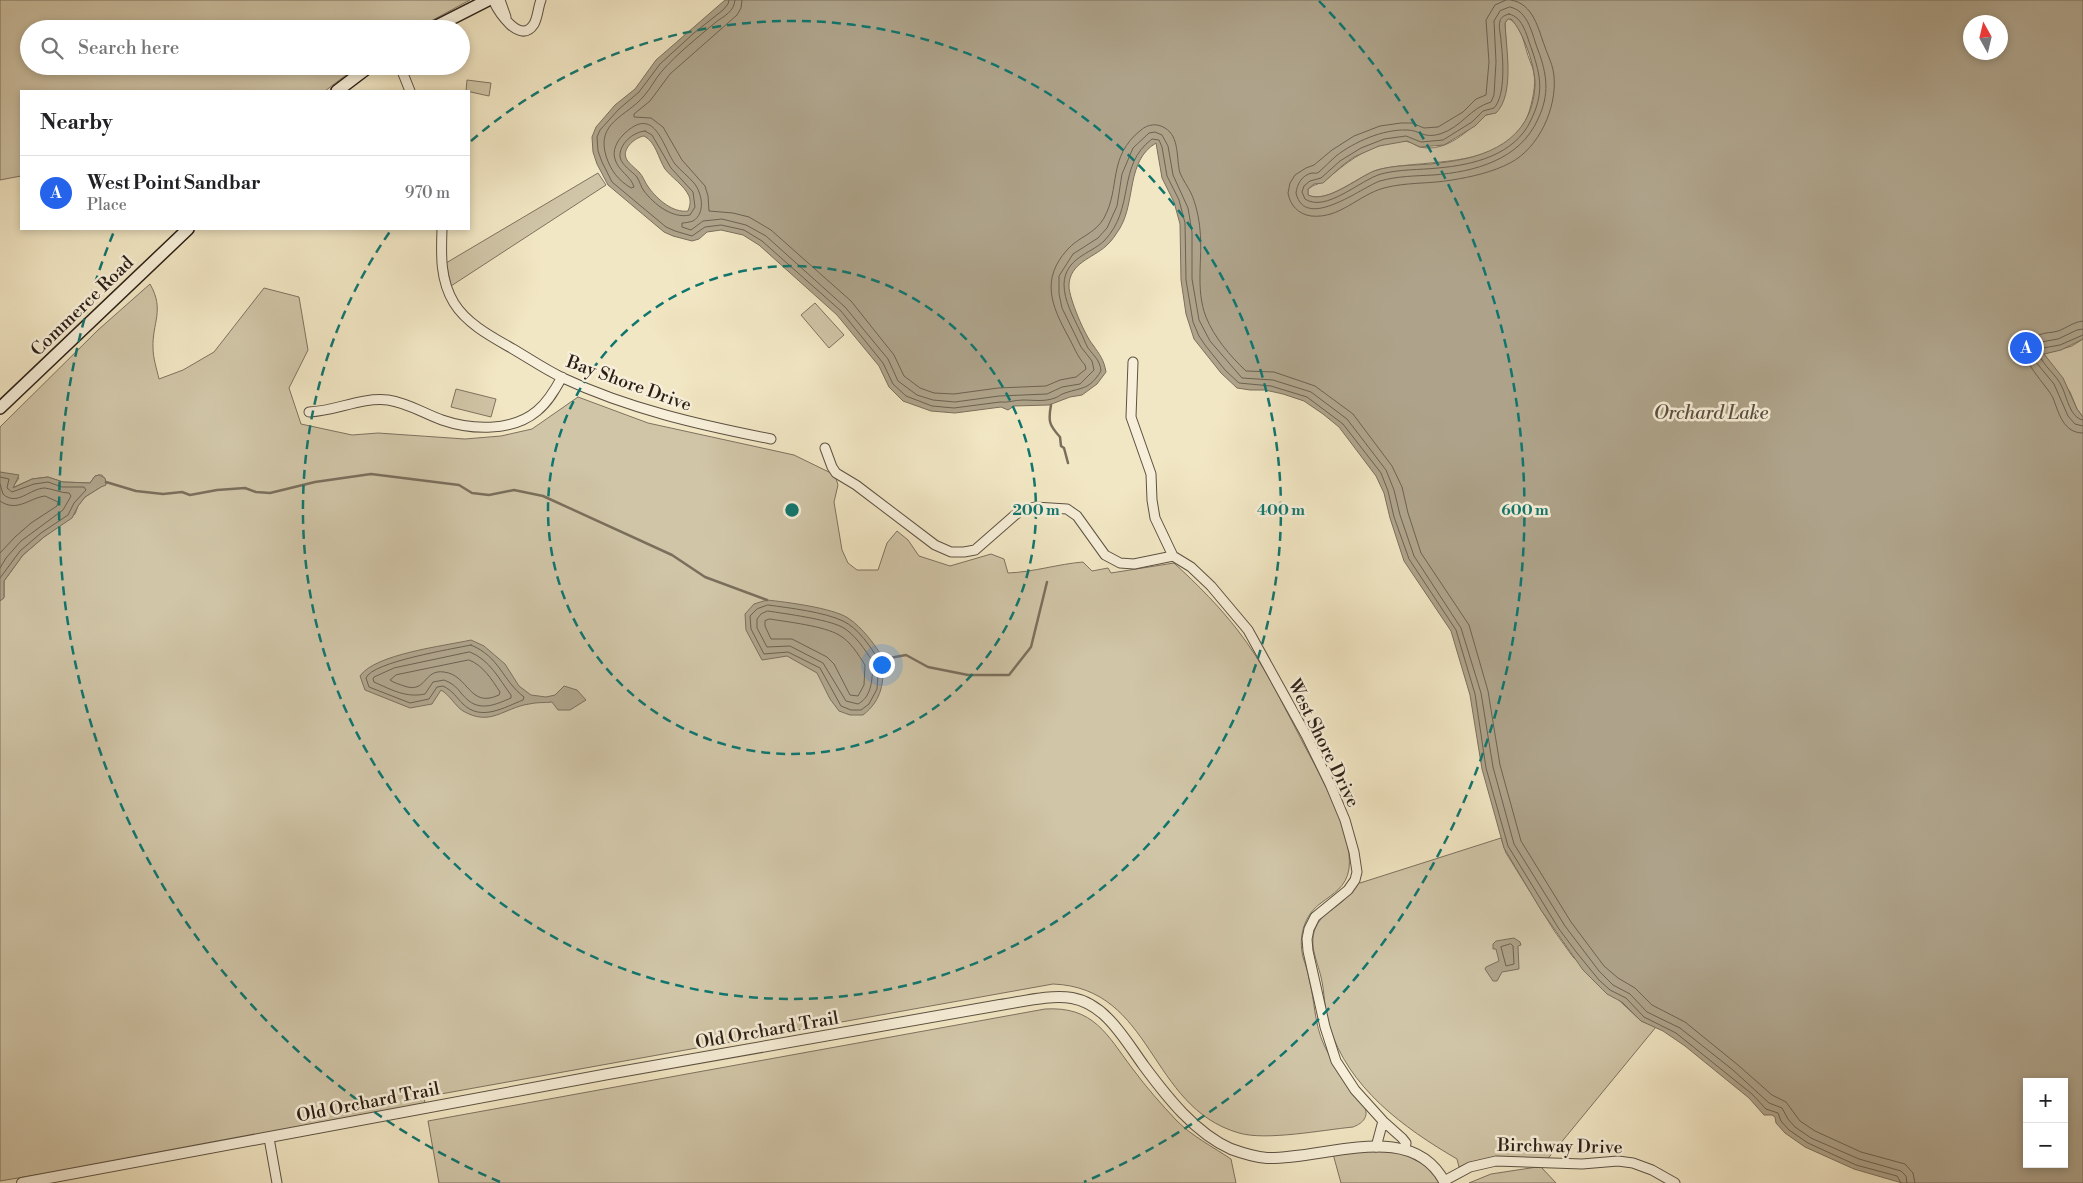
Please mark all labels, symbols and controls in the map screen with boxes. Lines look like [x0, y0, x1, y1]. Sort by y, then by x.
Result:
north arrow [1963, 15, 2008, 60]
search box [20, 20, 470, 75]
icon: search [38, 34, 66, 62]
text: Search here [78, 36, 179, 60]
text: Nearby [40, 110, 113, 136]
text: West Point Sandbar [87, 171, 261, 195]
text: A [50, 183, 62, 203]
text: 970 m [405, 183, 450, 203]
text: Place [87, 195, 127, 215]
street label: Commerce Road [26, 251, 139, 361]
pin: A [2010, 329, 2042, 367]
street label: Bay Shore Drive [562, 350, 695, 417]
water label: Orchard Lake [1654, 401, 1768, 425]
centre of rings [783, 501, 801, 519]
text: 200 m [1012, 501, 1060, 520]
text: 400 m [1257, 501, 1305, 520]
text: 600 m [1501, 501, 1549, 520]
your location [869, 652, 895, 678]
street label: West Shore Drive [1282, 674, 1365, 811]
street label: Old Orchard Trail [694, 1006, 841, 1054]
street label: Old Orchard Trail [295, 1077, 442, 1128]
map controls [2023, 1078, 2068, 1168]
button: + [2023, 1078, 2068, 1123]
button: − [2023, 1123, 2068, 1168]
street label: Birchway Drive [1496, 1134, 1623, 1159]

